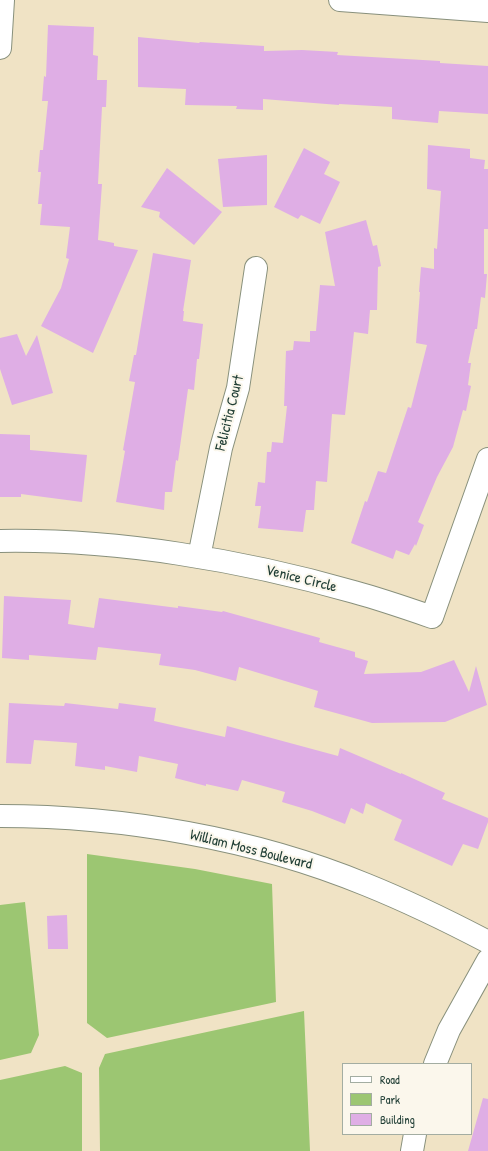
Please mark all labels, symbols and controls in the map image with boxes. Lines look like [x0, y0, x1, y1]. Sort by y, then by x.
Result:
street label: Felicitia Court [212, 373, 248, 453]
street label: Venice Circle [263, 561, 339, 597]
street label: William Moss Boulevard [188, 826, 314, 874]
legend [342, 1063, 472, 1135]
text: Road [380, 1071, 400, 1088]
text: Park [380, 1091, 400, 1108]
text: Building [380, 1111, 415, 1128]

